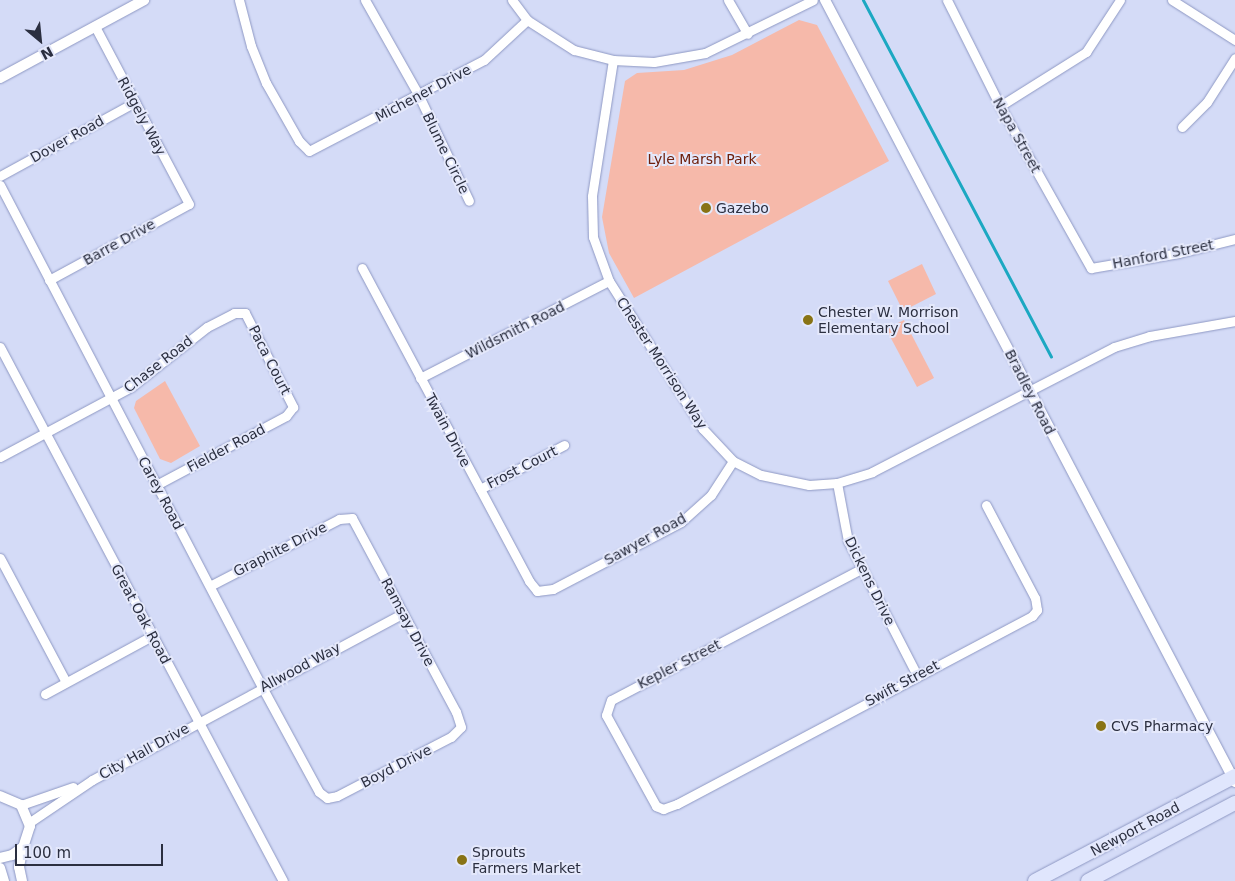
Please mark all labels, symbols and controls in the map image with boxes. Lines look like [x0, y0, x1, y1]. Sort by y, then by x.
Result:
north arrow [15, 15, 65, 65]
text: N [38, 43, 56, 63]
street label: Michener Drive [372, 61, 474, 125]
street label: Ridgely Way [114, 74, 170, 158]
street label: Napa Street [989, 94, 1045, 176]
street label: Blume Circle [419, 110, 473, 196]
street label: Dover Road [27, 112, 107, 166]
park label: Lyle Marsh Park [647, 151, 757, 167]
place label: Gazebo [716, 200, 769, 216]
marker: Gazebo [700, 202, 712, 214]
street label: Barre Drive [80, 215, 158, 269]
street label: Hanford Street [1111, 236, 1215, 272]
street label: Chester Morrison Way [613, 294, 711, 432]
street label: Wildsmith Road [463, 298, 567, 362]
place label: Chester W. Morrison Elementary School [818, 304, 959, 336]
marker: Chester W. Morrison Elementary School [802, 314, 814, 326]
street label: Paca Court [245, 323, 295, 397]
street label: Chase Road [120, 332, 196, 396]
street label: Bradley Road [1001, 347, 1059, 437]
street label: Twain Drive [422, 390, 474, 470]
street label: Fielder Road [184, 420, 268, 476]
street label: Frost Court [484, 442, 560, 492]
street label: Carey Road [135, 454, 187, 532]
street label: Sawyer Road [601, 510, 689, 568]
street label: Graphite Drive [230, 518, 330, 580]
street label: Dickens Drive [841, 534, 899, 628]
street label: Great Oak Road [108, 561, 174, 667]
street label: Ramsay Drive [378, 575, 438, 669]
street label: Kepler Street [635, 636, 723, 692]
street label: Allwood Way [257, 639, 343, 695]
street label: Swift Street [862, 656, 942, 710]
place label: CVS Pharmacy [1111, 718, 1213, 734]
street label: City Hall Drive [96, 719, 192, 783]
marker: CVS Pharmacy [1095, 720, 1107, 732]
street label: Boyd Drive [358, 741, 434, 791]
street label: Newport Road [1087, 798, 1183, 860]
scale bar [18, 834, 165, 866]
text: 100 m [23, 844, 71, 862]
place label: Sprouts Farmers Market [472, 844, 581, 876]
marker: Sprouts Farmers Market [456, 854, 468, 866]

